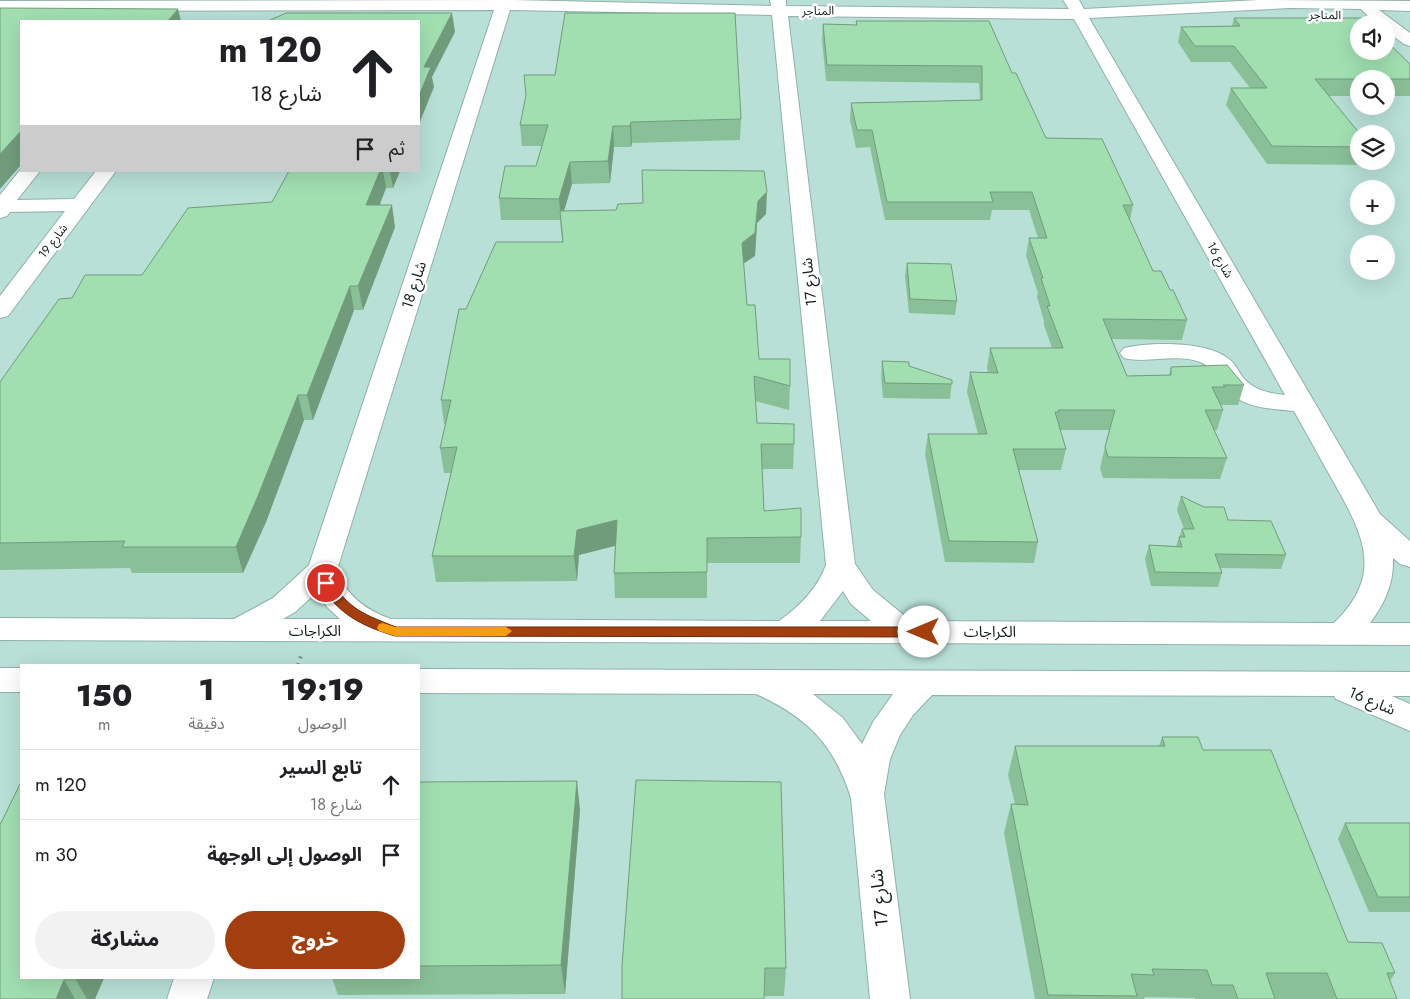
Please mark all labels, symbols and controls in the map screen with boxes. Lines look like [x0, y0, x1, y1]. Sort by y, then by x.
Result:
street label: المناجر [801, 2, 834, 20]
street label: المناجر [1308, 6, 1341, 24]
map controls [1350, 15, 1395, 280]
button: sound [1350, 15, 1395, 60]
text: 120 m [219, 25, 322, 75]
icon: ahead [340, 40, 405, 105]
button: search [1350, 70, 1395, 115]
text: شارع 18 [251, 77, 322, 109]
button: layers [1350, 125, 1395, 170]
icon: arrive [351, 135, 379, 163]
text: ثم [389, 135, 405, 162]
button: + [1350, 180, 1395, 225]
street label: شارع 19 [34, 220, 72, 262]
button: − [1350, 235, 1395, 280]
street label: شارع 16 [1202, 238, 1238, 282]
street label: شارع 17 [796, 256, 823, 307]
street label: شارع 18 [396, 258, 433, 312]
pin [305, 562, 347, 604]
icon: arrive [312, 569, 340, 597]
position arrow [897, 605, 949, 657]
street label: الكراجات [289, 620, 341, 642]
street label: الكراجات [964, 621, 1016, 643]
text: 1 [199, 668, 214, 711]
text: 19:19 [281, 668, 364, 711]
text: 150 [76, 674, 132, 717]
street label: شارع 16 [1345, 681, 1399, 722]
text: دقيقة [188, 712, 225, 735]
text: الوصول [298, 712, 347, 735]
text: m [98, 713, 110, 736]
text: تابع السير [280, 754, 362, 781]
text: 120 m [35, 771, 86, 798]
icon: ahead [377, 771, 405, 799]
text: شارع 18 [310, 793, 362, 816]
text: 30 m [35, 841, 77, 868]
text: الوصول إلى الوجهة [207, 841, 362, 868]
icon: arrive [377, 841, 405, 869]
street label: شارع 17 [863, 868, 896, 928]
button: مشاركة [35, 911, 215, 969]
button: خروج [225, 911, 405, 969]

